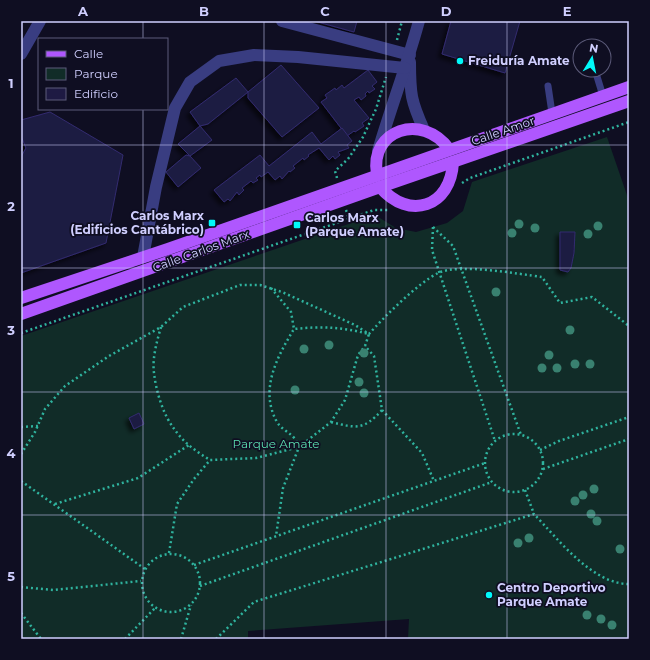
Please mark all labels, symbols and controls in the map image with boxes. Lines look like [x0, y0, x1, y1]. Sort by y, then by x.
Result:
text: A [77, 3, 89, 19]
text: B [199, 3, 209, 19]
text: C [320, 3, 330, 19]
text: D [441, 3, 452, 19]
text: E [563, 3, 572, 19]
legend [38, 38, 168, 110]
north arrow [572, 38, 612, 78]
text: N [588, 40, 599, 56]
text: Calle [74, 46, 103, 61]
place label: Freiduría Amate [468, 53, 570, 68]
marker: Freiduría Amate [455, 56, 465, 66]
text: Parque [74, 66, 118, 81]
text: 1 [8, 75, 14, 91]
text: Edificio [74, 86, 118, 101]
street label: Calle Amor [469, 113, 537, 148]
text: 2 [7, 198, 15, 214]
place label: Carlos Marx (Edificios Cantábrico) [70, 208, 205, 237]
place label: Carlos Marx (Parque Amate) [305, 210, 404, 239]
marker: Carlos Marx (Edificios Cantábrico) [207, 218, 217, 228]
marker: Carlos Marx (Parque Amate) [292, 220, 302, 230]
street label: Calle Carlos Marx [150, 226, 252, 275]
text: 3 [6, 322, 15, 338]
park label: Parque Amate [232, 436, 320, 451]
text: 4 [7, 445, 16, 461]
text: 5 [7, 568, 15, 584]
place label: Centro Deportivo Parque Amate [497, 580, 606, 609]
marker: Centro Deportivo Parque Amate [484, 590, 494, 600]

